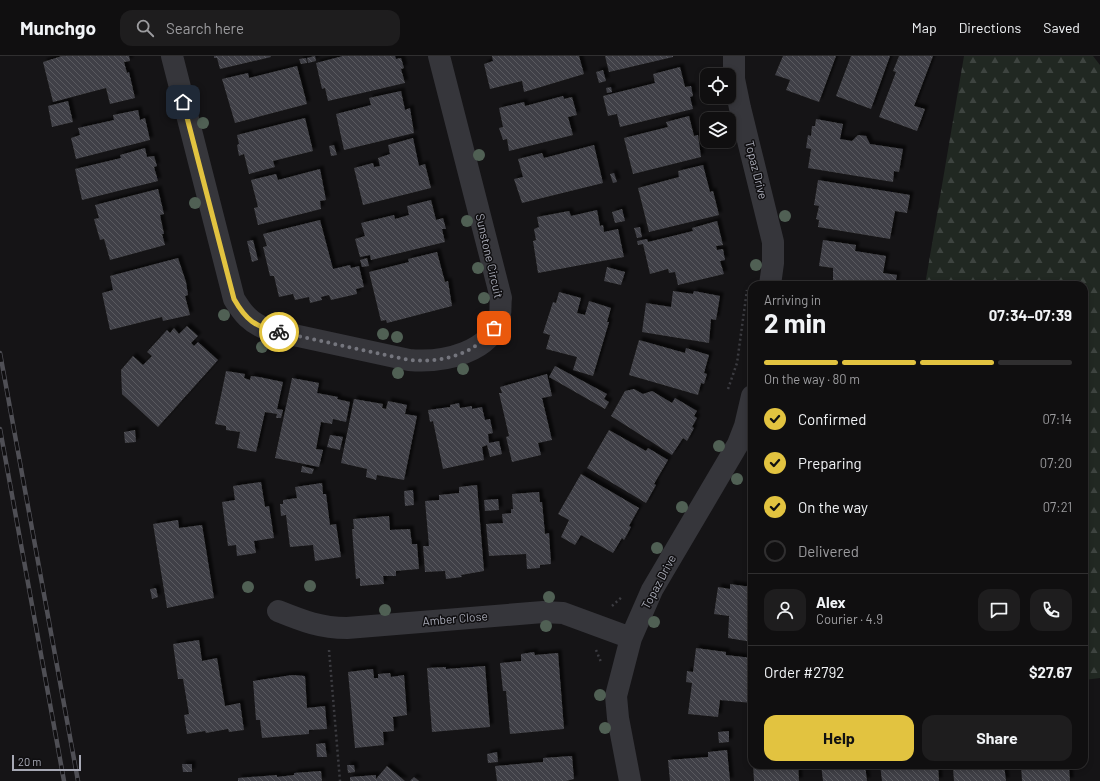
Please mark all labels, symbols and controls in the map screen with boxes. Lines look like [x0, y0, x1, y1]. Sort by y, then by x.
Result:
search box [120, 10, 400, 46]
text: Munchgo [20, 16, 96, 39]
icon: search [134, 17, 156, 39]
text: Search here [166, 19, 244, 37]
text: Map [912, 19, 937, 36]
text: Directions [959, 19, 1021, 36]
text: Saved [1043, 19, 1080, 36]
map controls [700, 68, 736, 148]
button: locate [700, 68, 736, 104]
pin [166, 85, 200, 119]
icon: home [172, 91, 194, 113]
button: layers [700, 112, 736, 148]
street label: Topaz Drive [743, 139, 771, 200]
street label: Sunstone Circuit [473, 212, 507, 299]
text: Arriving in [764, 292, 821, 308]
text: 07:34–07:39 [989, 306, 1072, 324]
text: 2 min [764, 307, 826, 338]
pin [477, 311, 511, 345]
courier [259, 312, 299, 352]
icon: bag [483, 317, 505, 339]
icon: bike [268, 321, 290, 343]
text: On the way · 80 m [764, 371, 860, 387]
icon: check [764, 408, 786, 430]
text: Confirmed [798, 410, 866, 428]
text: 07:14 [1042, 411, 1072, 427]
icon: check [764, 452, 786, 474]
text: Preparing [798, 454, 862, 472]
text: 07:20 [1040, 455, 1072, 471]
icon: check [764, 496, 786, 518]
text: On the way [798, 498, 868, 516]
text: 07:21 [1043, 499, 1072, 515]
text: Delivered [798, 542, 859, 560]
street label: Topaz Drive [638, 552, 678, 611]
button: person [764, 589, 806, 631]
button: chat [978, 589, 1020, 631]
button: phone [1030, 589, 1072, 631]
text: Alex [816, 593, 846, 611]
street label: Amber Close [422, 608, 488, 628]
text: Courier · 4.9 [816, 611, 883, 627]
text: Order #2792 [764, 663, 844, 681]
text: $27.67 [1029, 663, 1072, 681]
button: Help [764, 715, 914, 761]
button: Share [922, 715, 1072, 761]
scale bar [12, 753, 81, 772]
text: 20 m [18, 755, 41, 768]

